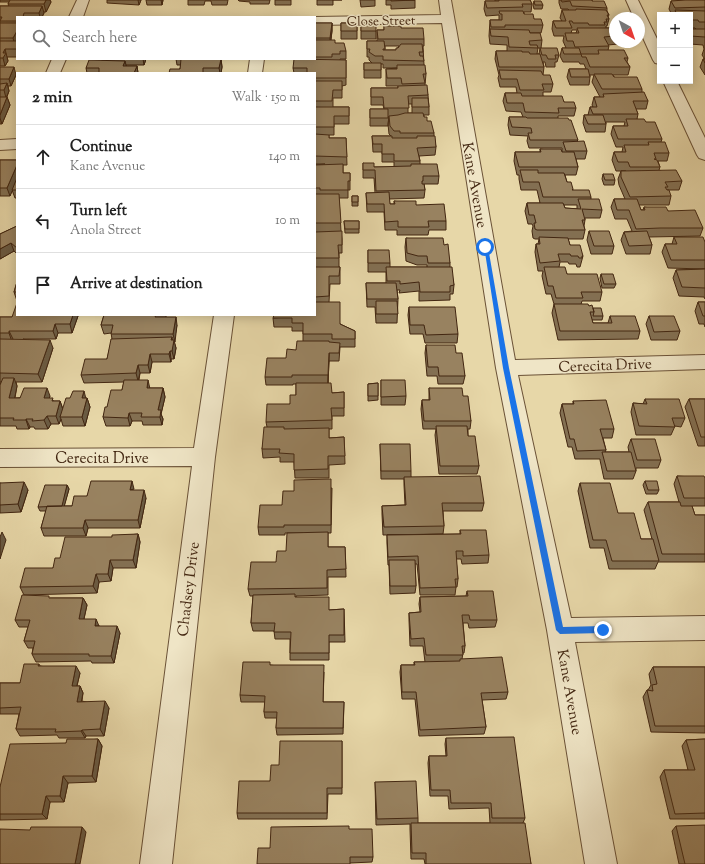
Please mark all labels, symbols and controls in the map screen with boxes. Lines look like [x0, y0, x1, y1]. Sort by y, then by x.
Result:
street label: Close Street [347, 12, 416, 32]
north arrow [609, 12, 645, 48]
map controls [657, 12, 693, 84]
button: + [657, 12, 693, 48]
search box [16, 16, 316, 60]
icon: search [30, 27, 52, 49]
text: Search here [62, 28, 137, 49]
button: − [657, 48, 693, 84]
text: 2 min [32, 86, 73, 110]
text: Walk · 150 m [231, 89, 300, 107]
text: Continue [70, 137, 132, 158]
street label: Kane Avenue [456, 141, 491, 230]
icon: ahead [32, 146, 54, 168]
text: 140 m [269, 148, 300, 166]
text: Kane Avenue [70, 158, 145, 176]
text: Turn left [70, 201, 127, 222]
icon: left [32, 210, 54, 232]
text: 10 m [275, 212, 300, 230]
text: Anola Street [70, 222, 141, 240]
route start [476, 238, 494, 256]
icon: arrive [32, 274, 54, 296]
text: Arrive at destination [70, 274, 203, 295]
street label: Cerecita Drive [558, 354, 652, 379]
street label: Cerecita Drive [55, 449, 149, 470]
street label: Chadsey Drive [173, 541, 206, 638]
route end [594, 621, 612, 639]
street label: Kane Avenue [551, 648, 586, 737]

